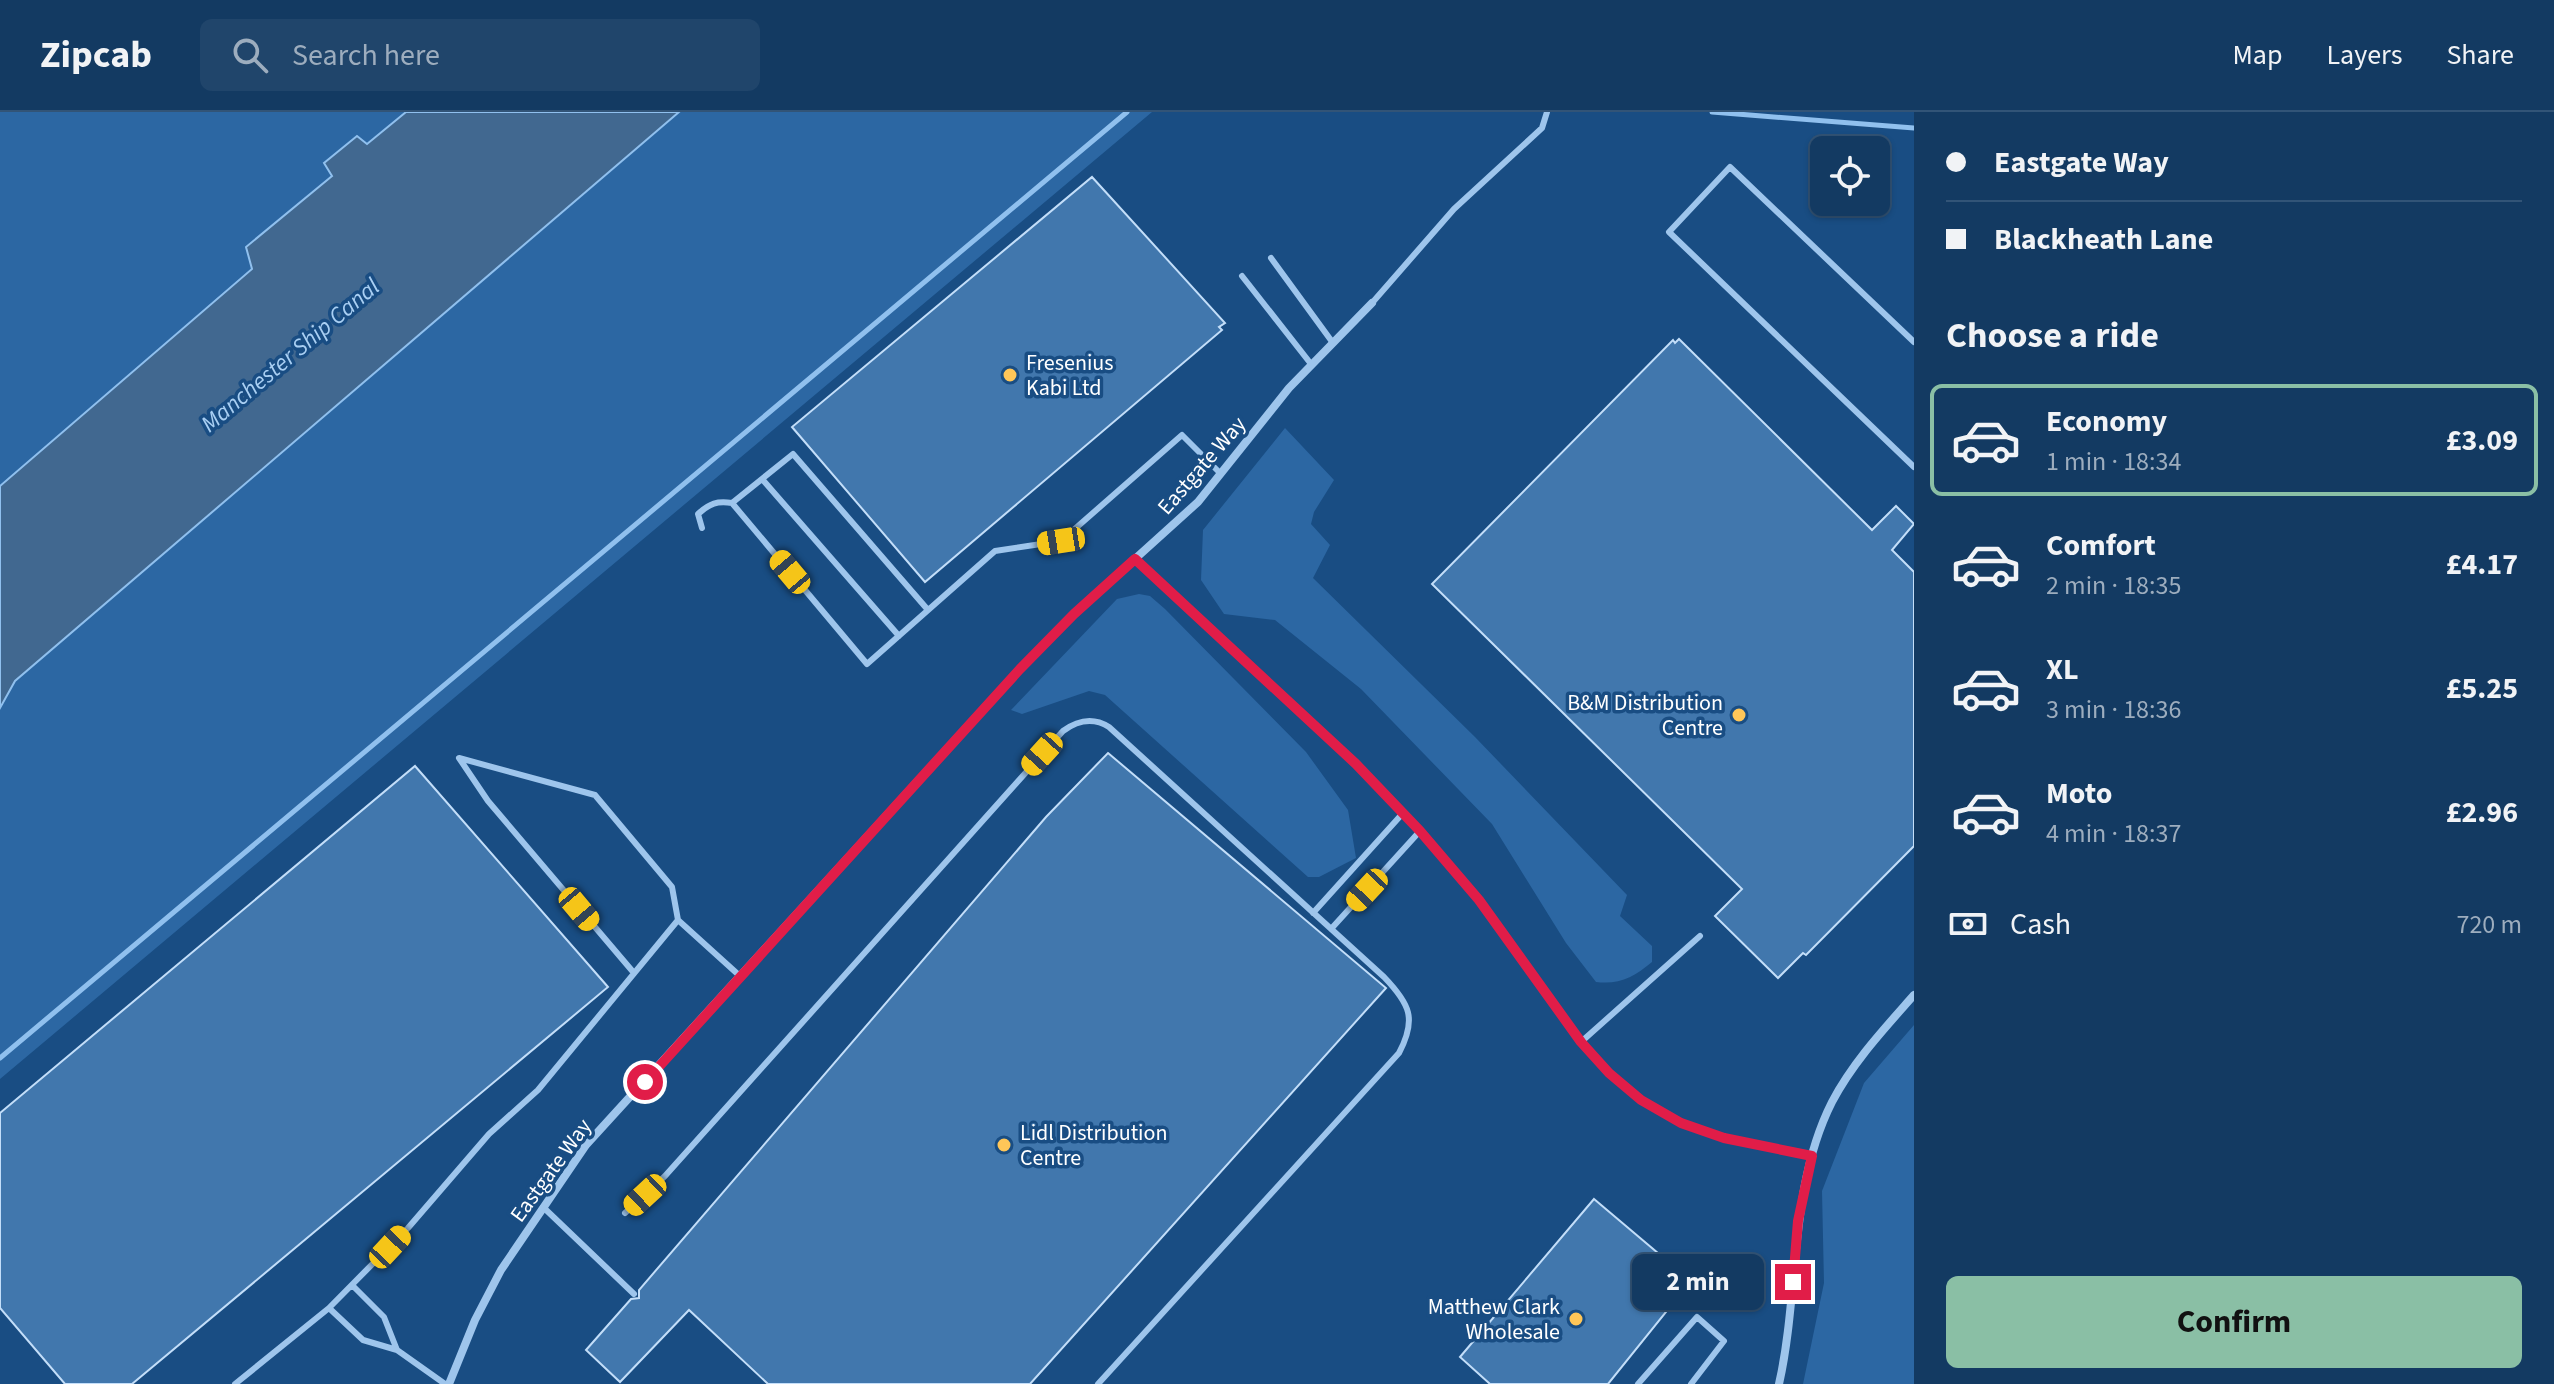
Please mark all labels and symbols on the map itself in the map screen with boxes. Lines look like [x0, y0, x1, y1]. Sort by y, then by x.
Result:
water label: Manchester Ship Canal [193, 270, 387, 441]
place label: Fresenius Kabi Ltd [1026, 347, 1114, 404]
marker: Fresenius Kabi Ltd [1001, 366, 1019, 384]
street label: Eastgate Way [1150, 409, 1254, 522]
car [1035, 525, 1087, 557]
car [765, 546, 815, 598]
place label: B&M Distribution Centre [1567, 687, 1723, 744]
marker: B&M Distribution Centre [1730, 706, 1748, 724]
car [1017, 728, 1067, 780]
car [1342, 864, 1392, 916]
car [554, 883, 604, 935]
route start [627, 1064, 663, 1100]
street label: Eastgate Way [502, 1112, 600, 1229]
place label: Lidl Distribution Centre [1020, 1117, 1167, 1174]
marker: Lidl Distribution Centre [995, 1136, 1013, 1154]
car [619, 1170, 671, 1220]
car [365, 1221, 415, 1273]
callout: 2 min [1633, 1254, 1765, 1310]
route end [1775, 1264, 1811, 1300]
place label: Matthew Clark Wholesale [1428, 1291, 1560, 1348]
marker: Matthew Clark Wholesale [1567, 1310, 1585, 1328]

